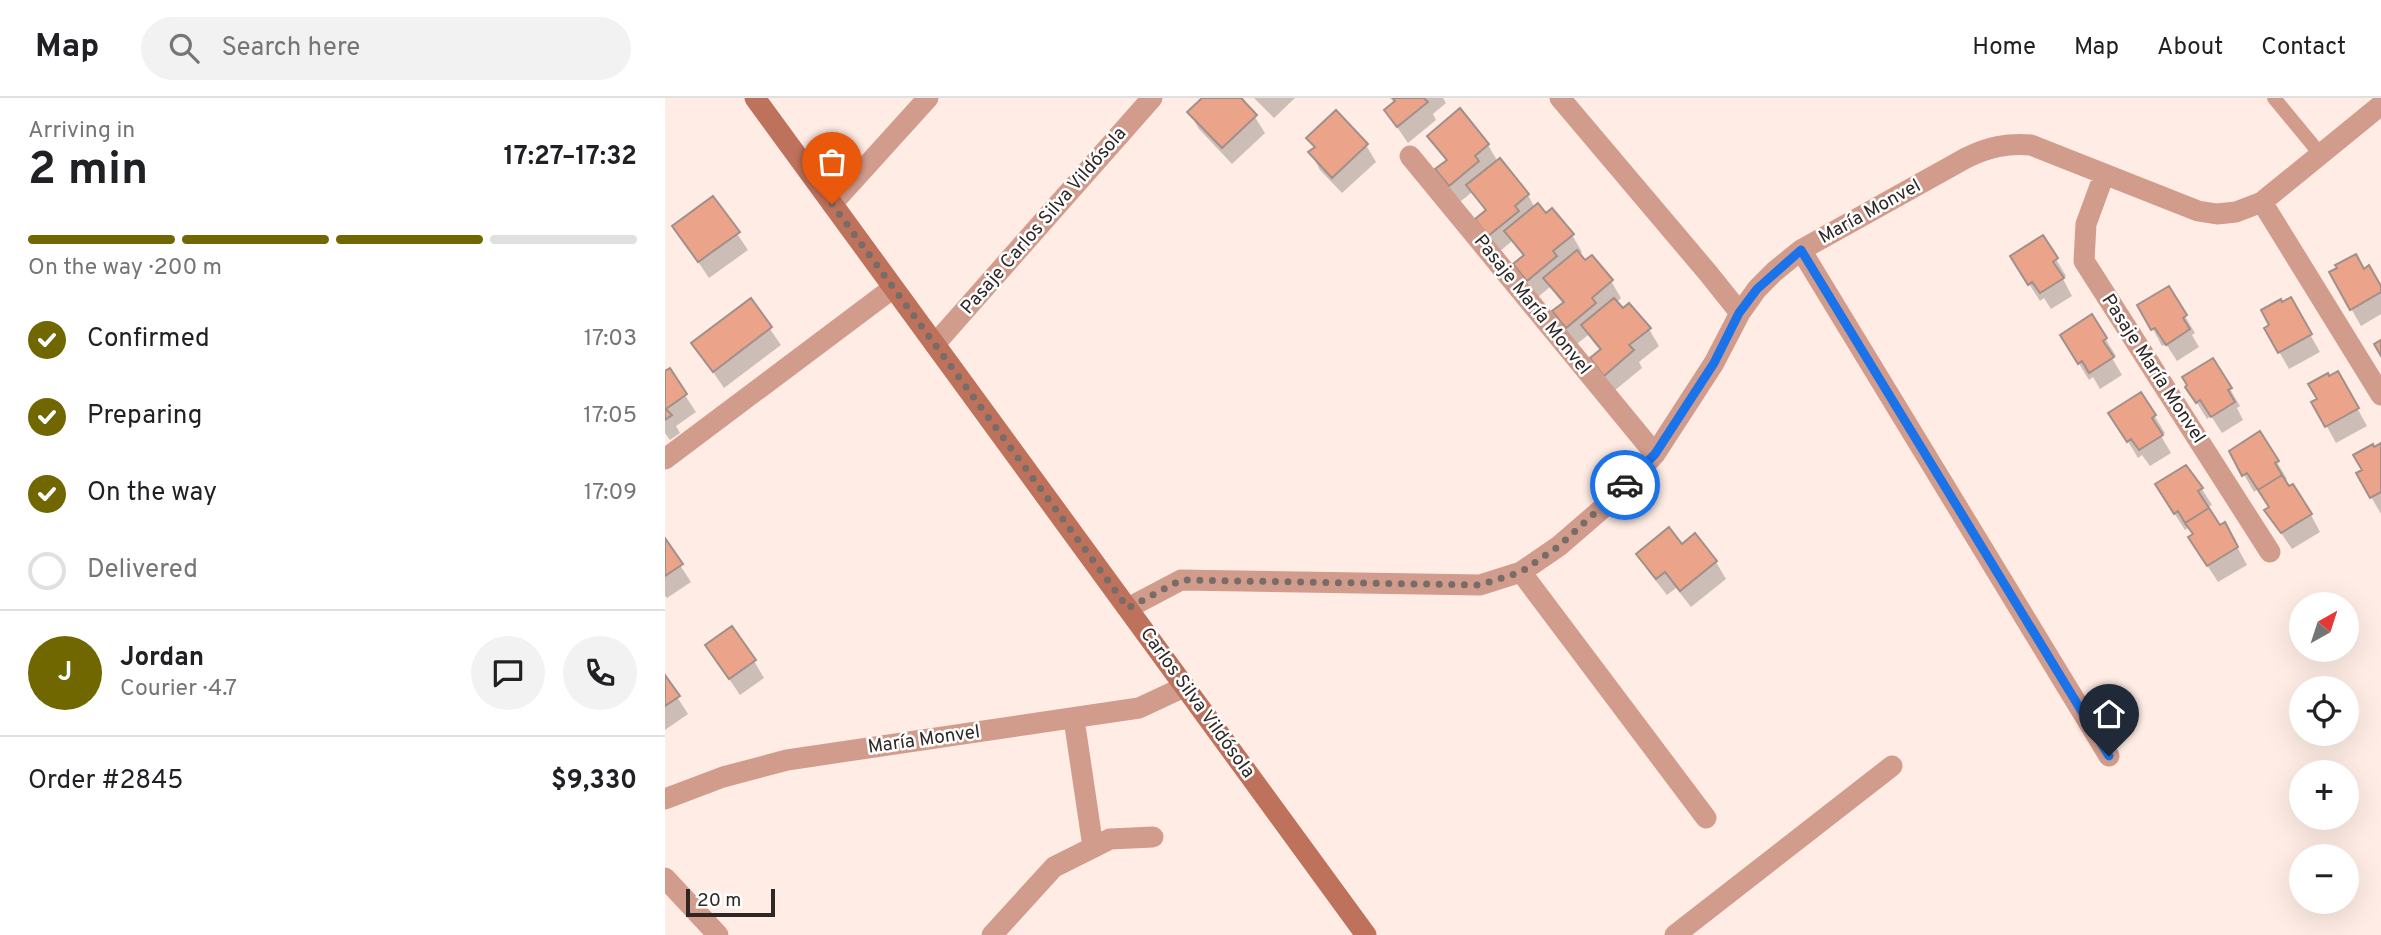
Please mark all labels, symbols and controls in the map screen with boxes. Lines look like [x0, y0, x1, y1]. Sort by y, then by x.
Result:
search box [141, 17, 631, 80]
text: Map [35, 27, 99, 69]
icon: search [165, 29, 203, 67]
text: Search here [221, 32, 360, 65]
text: Home [1972, 33, 2036, 63]
text: Map [2074, 33, 2119, 63]
text: About [2157, 33, 2223, 63]
text: Contact [2261, 33, 2346, 63]
text: Arriving in [28, 117, 135, 146]
street label: Pasaje Carlos Silva Vildósola [956, 122, 1132, 320]
pin [802, 132, 862, 204]
text: 17:27–17:32 [503, 141, 637, 174]
text: 2 min [28, 142, 148, 201]
icon: bag [813, 143, 851, 181]
street label: María Monvel [1815, 174, 1925, 250]
street label: Pasaje María Monvel [1468, 230, 1596, 380]
text: On the way · 200 m [28, 254, 222, 283]
street label: Pasaje María Monvel [2096, 290, 2210, 448]
icon: check [28, 321, 66, 359]
text: Confirmed [87, 323, 210, 356]
text: 17:03 [584, 325, 637, 354]
icon: check [28, 398, 66, 436]
text: Preparing [87, 400, 202, 433]
text: 17:05 [583, 402, 637, 431]
courier [1590, 450, 1660, 520]
icon: car [1606, 466, 1644, 504]
icon: check [28, 475, 66, 513]
text: On the way [87, 477, 217, 510]
text: 17:09 [584, 479, 637, 508]
text: Delivered [87, 554, 198, 587]
north arrow [2289, 592, 2359, 662]
map controls [2289, 592, 2359, 914]
street label: Carlos Silva Vildósola [1134, 623, 1260, 783]
button: chat [471, 636, 545, 710]
button: phone [563, 636, 637, 710]
text: Jordan [120, 642, 204, 675]
text: J [58, 657, 72, 690]
text: Courier · 4.7 [120, 675, 237, 704]
button: locate [2289, 676, 2359, 746]
pin [2079, 684, 2139, 756]
icon: home [2090, 695, 2128, 733]
street label: María Monvel [866, 720, 982, 760]
button: + [2289, 760, 2359, 830]
text: Order #2845 [28, 765, 183, 798]
text: $9,330 [551, 765, 637, 798]
button: − [2289, 844, 2359, 914]
scale bar [686, 886, 775, 918]
text: 20 m [697, 889, 741, 913]

